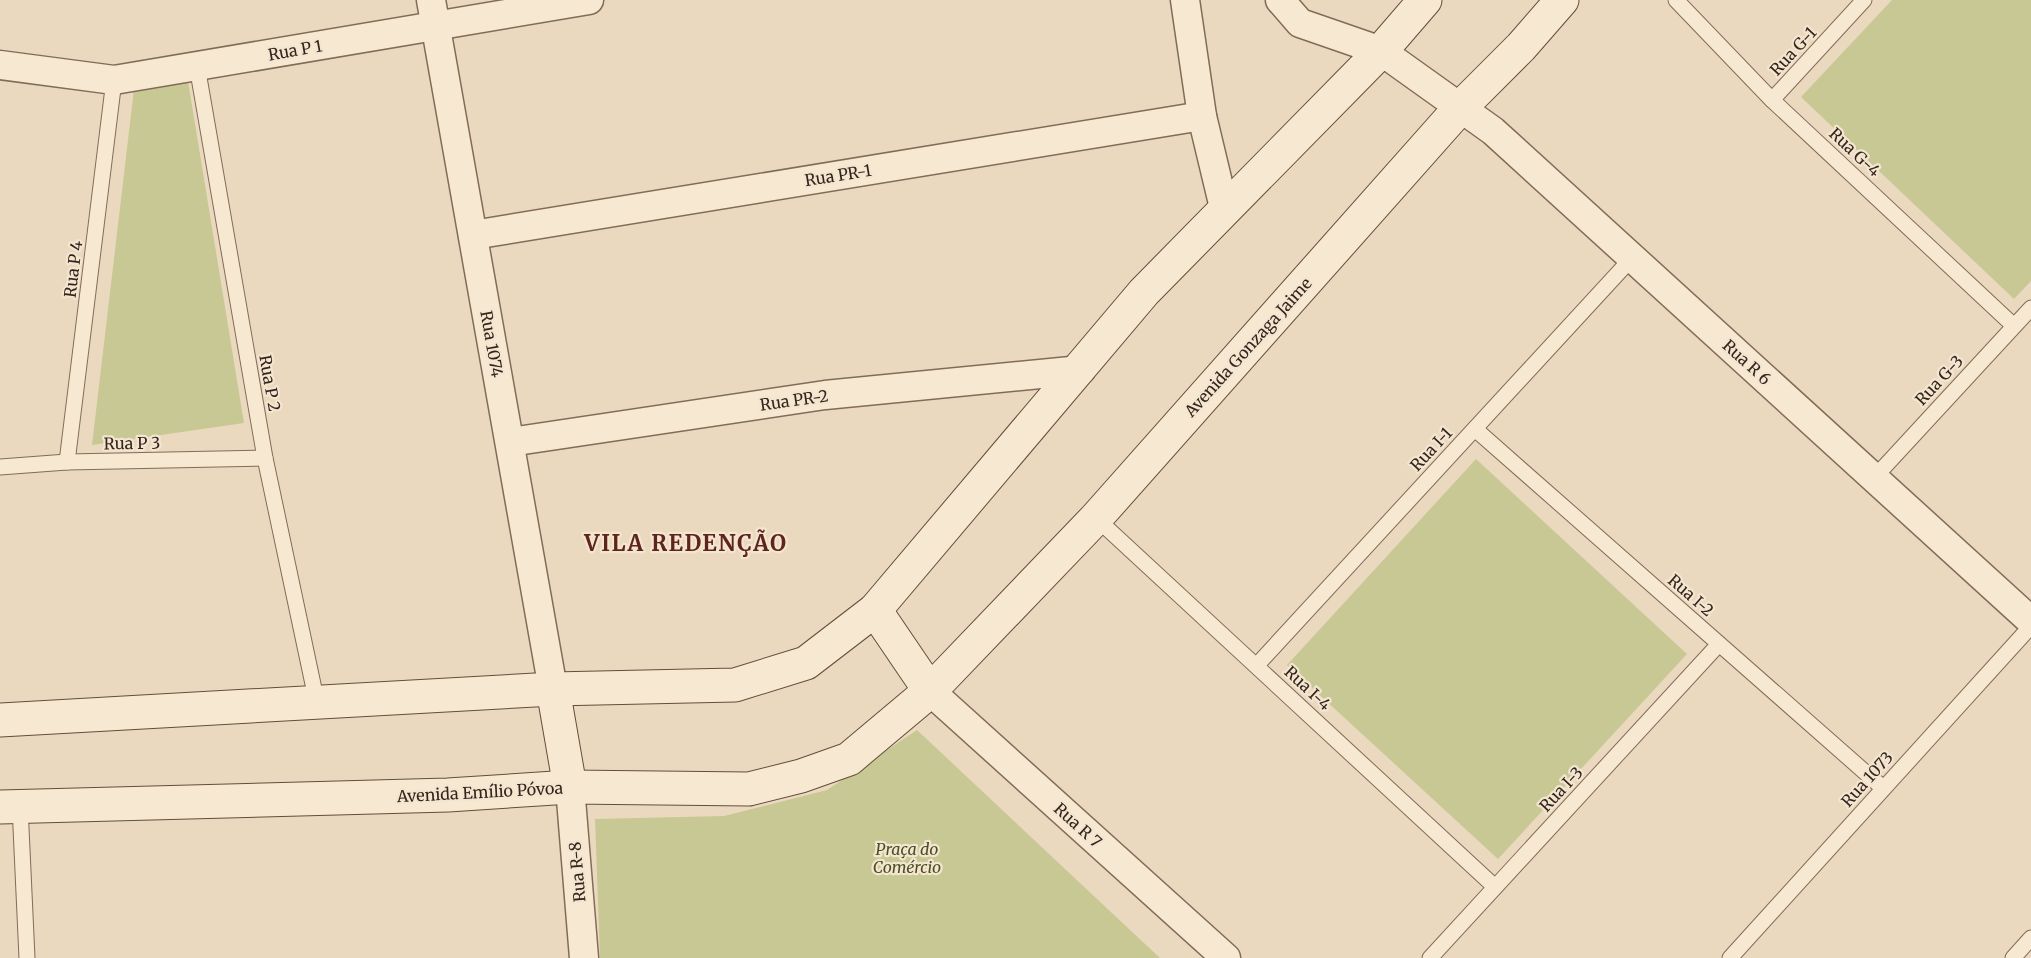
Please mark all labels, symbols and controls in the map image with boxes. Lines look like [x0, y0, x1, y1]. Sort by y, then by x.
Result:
street label: Rua G-1 [1766, 23, 1820, 79]
street label: Rua P 1 [266, 35, 324, 65]
street label: Rua G-4 [1825, 123, 1885, 181]
street label: Rua PR-1 [803, 160, 873, 190]
street label: Rua P 4 [60, 239, 86, 299]
street label: Avenida Gonzaga Jaime [1180, 273, 1316, 421]
street label: Rua 1074 [476, 309, 508, 379]
street label: Rua R 6 [1719, 335, 1775, 389]
street label: Rua G-3 [1911, 351, 1967, 409]
street label: Rua P 2 [255, 353, 285, 413]
street label: Rua PR-2 [759, 385, 829, 415]
street label: Rua I-1 [1406, 423, 1456, 475]
street label: Rua P 3 [104, 433, 160, 453]
district label: VILA REDENÇÃO [583, 529, 788, 557]
street label: Rua I-2 [1664, 570, 1718, 620]
street label: Rua I-4 [1281, 662, 1335, 715]
street label: Rua 1073 [1837, 747, 1897, 811]
street label: Rua I-3 [1535, 762, 1587, 816]
street label: Avenida Emílio Póvoa [396, 778, 564, 806]
street label: Rua R 7 [1050, 798, 1106, 852]
park label: Praça do Comércio [873, 839, 941, 877]
street label: Rua R-8 [564, 841, 590, 903]

